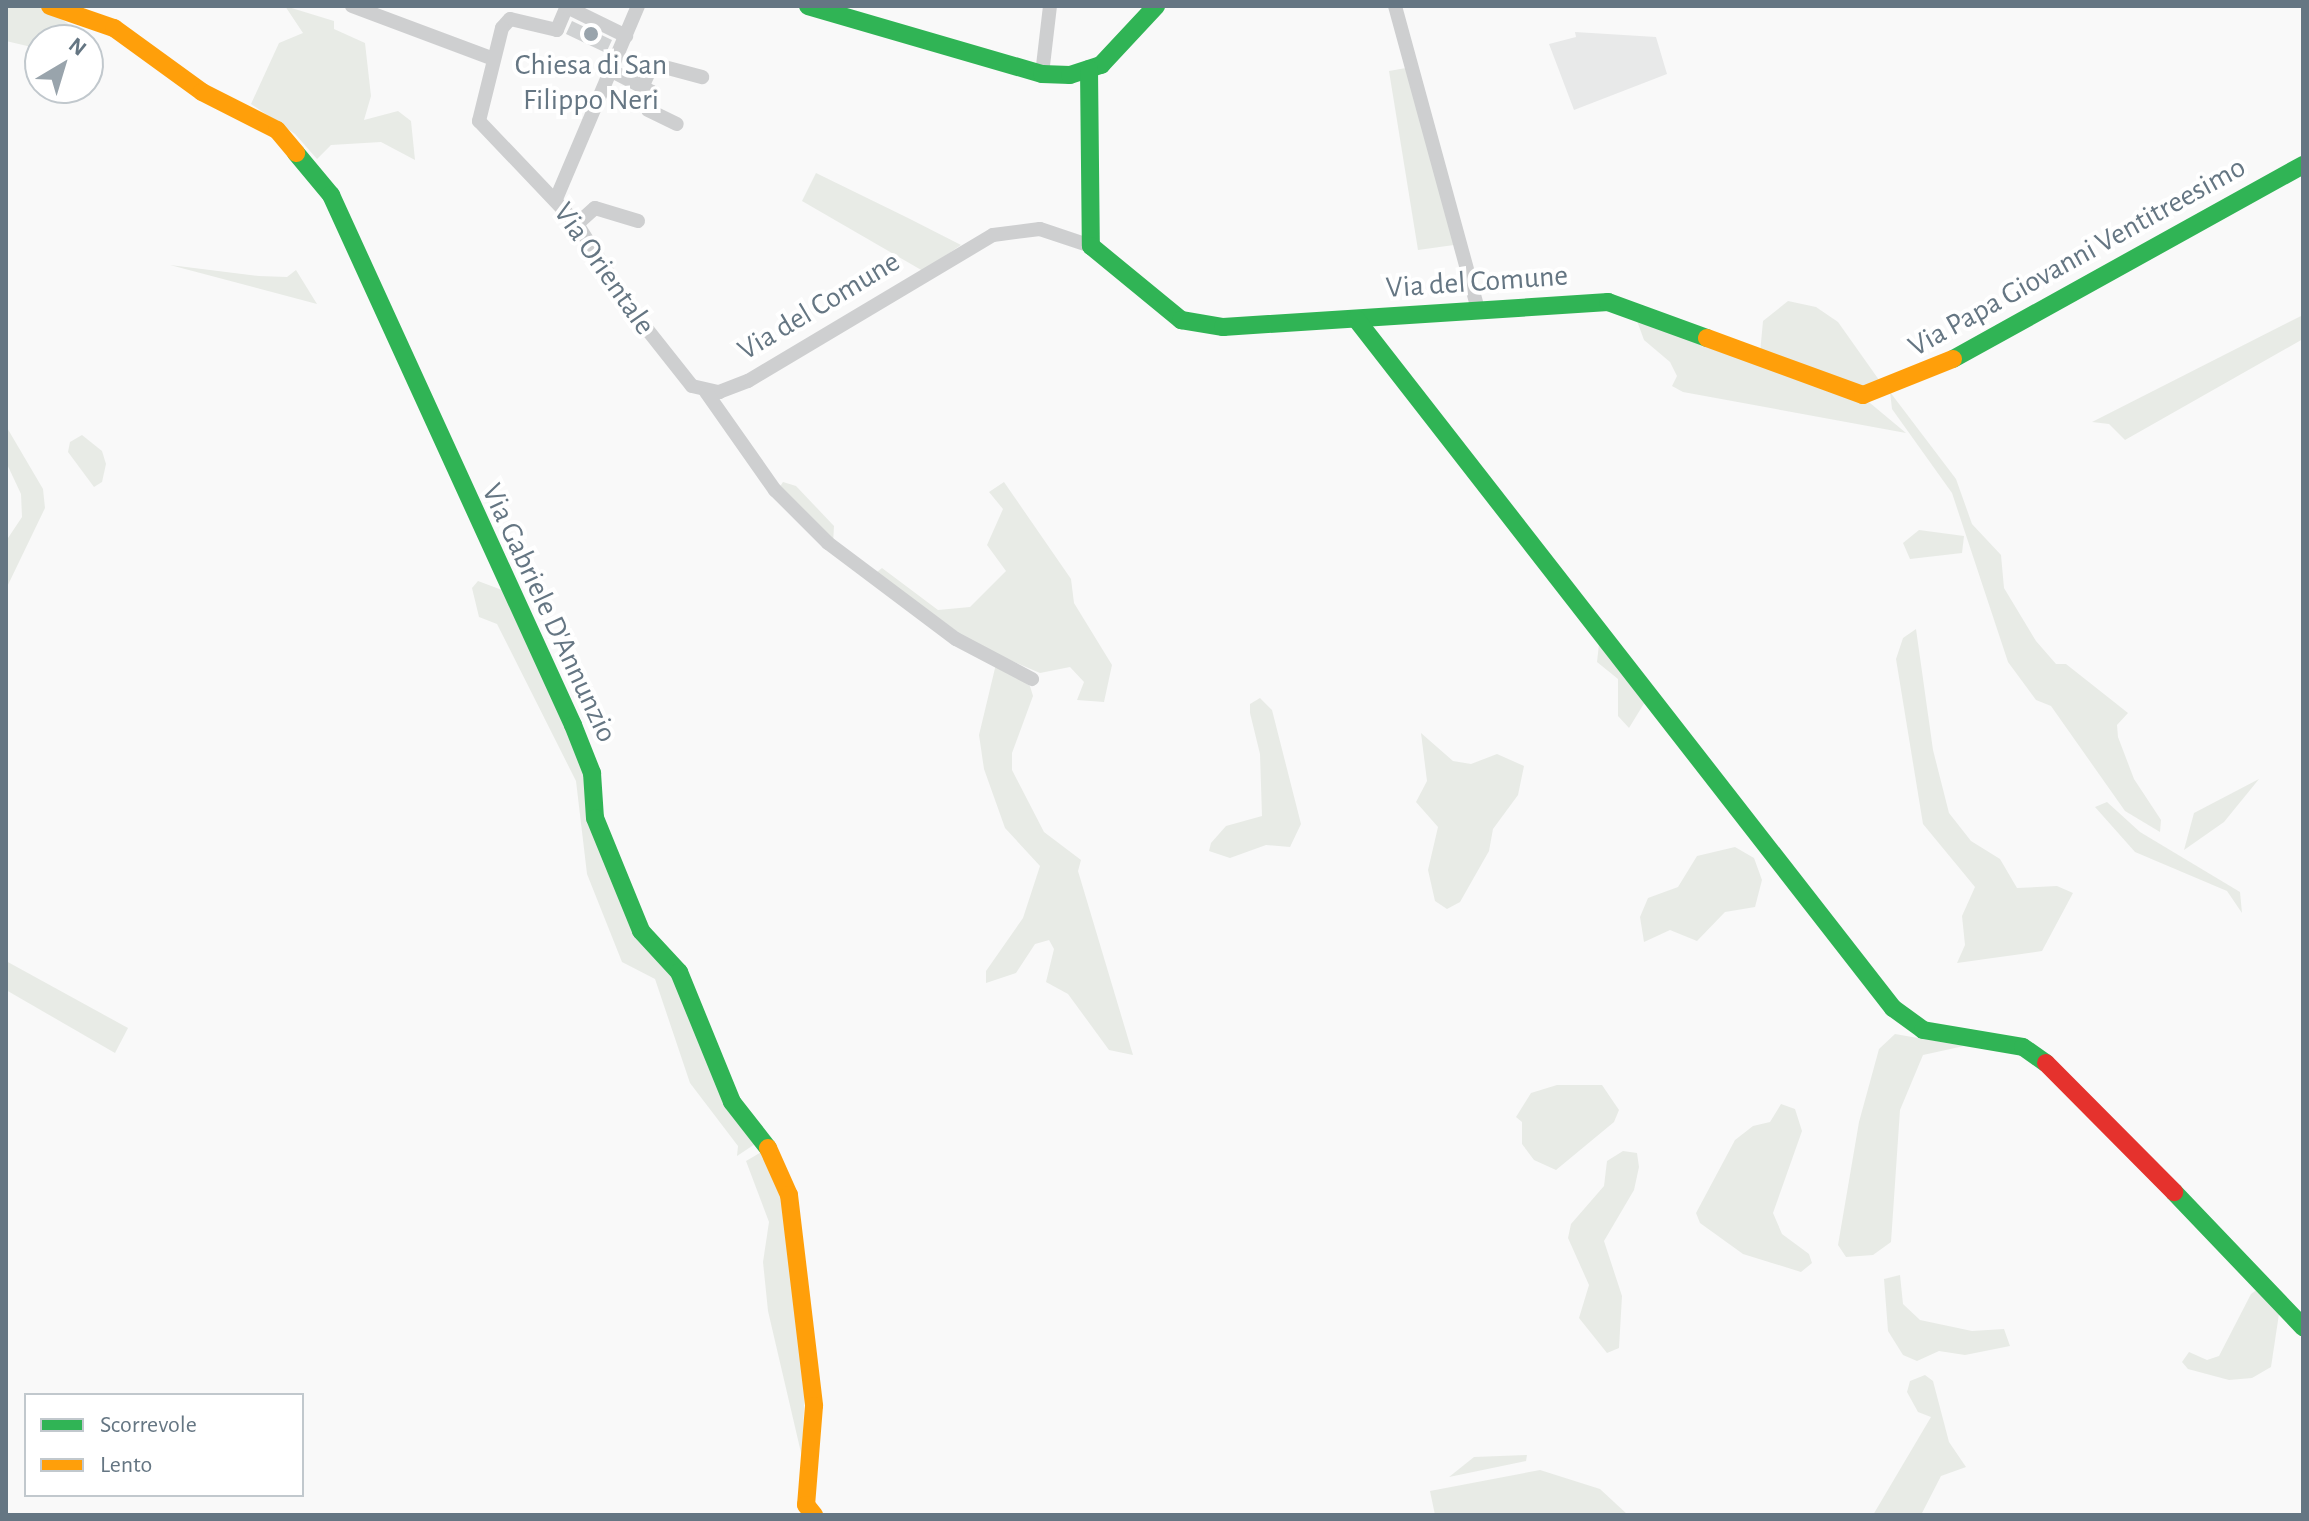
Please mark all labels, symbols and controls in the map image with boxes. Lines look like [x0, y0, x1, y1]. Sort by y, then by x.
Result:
north arrow [24, 24, 104, 104]
marker: Chiesa di San Filippo Neri [582, 25, 600, 43]
text: N [65, 33, 90, 60]
place label: Chiesa di San Filippo Neri [515, 47, 667, 118]
street label: Via Papa Giovanni Ventitreesimo [1902, 149, 2252, 365]
street label: Via Orientale [545, 196, 663, 342]
street label: Via del Comune [732, 244, 906, 368]
street label: Via del Comune [1385, 258, 1569, 306]
street label: Via Gabriele D'Annunzio [473, 478, 625, 748]
legend [24, 1393, 304, 1497]
text: Scorrevole [100, 1413, 197, 1437]
text: Lento [100, 1453, 152, 1477]

